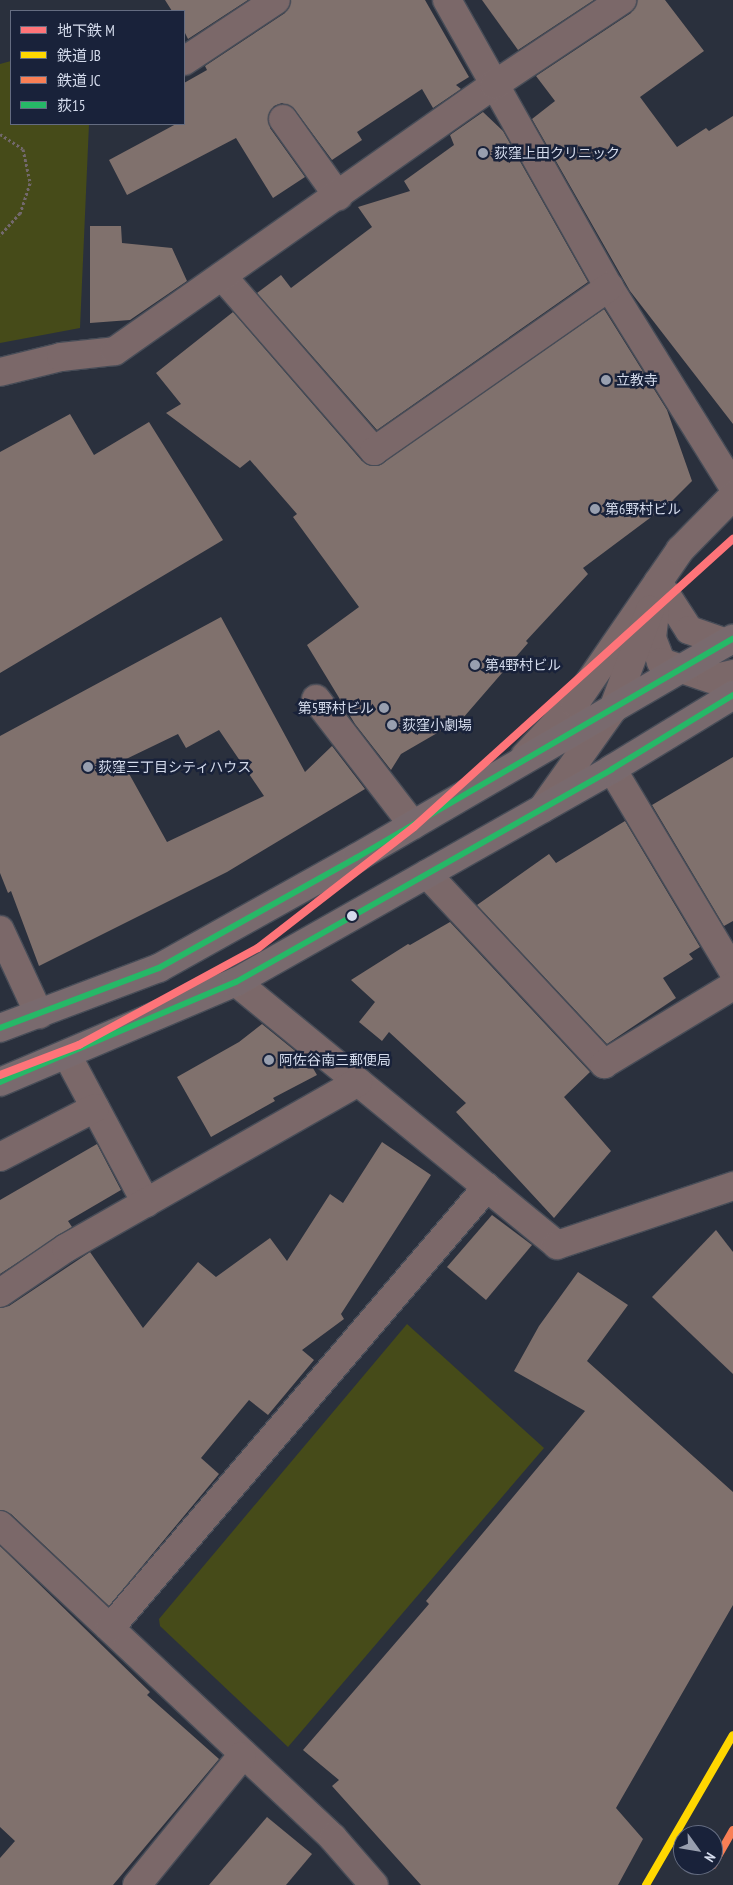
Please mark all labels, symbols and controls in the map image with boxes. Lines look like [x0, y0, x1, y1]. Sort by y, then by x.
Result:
legend [10, 10, 185, 125]
text: 地下鉄 M [57, 21, 115, 40]
text: 鉄道 JB [57, 46, 101, 65]
text: 鉄道 JC [57, 71, 101, 90]
text: 荻15 [57, 96, 86, 115]
place label: 荻窪上田クリニック [494, 145, 620, 161]
marker: 荻窪上田クリニック [476, 146, 490, 160]
place label: 立教寺 [616, 372, 658, 388]
marker: 立教寺 [600, 374, 612, 386]
place label: 第6野村ビル [605, 501, 681, 517]
marker: 第6野村ビル [589, 503, 601, 515]
place label: 第4野村ビル [485, 657, 561, 673]
marker: 第4野村ビル [469, 659, 481, 671]
place label: 第5野村ビル [298, 700, 374, 716]
marker: 第5野村ビル [378, 702, 390, 714]
place label: 荻窪小劇場 [402, 717, 472, 733]
marker: 荻窪小劇場 [386, 719, 398, 731]
place label: 荻窪三丁目シティハウス [98, 759, 252, 775]
marker: 荻窪三丁目シティハウス [82, 761, 94, 773]
unlabelled marker [347, 911, 357, 921]
place label: 阿佐谷南三郵便局 [279, 1052, 391, 1068]
marker: 阿佐谷南三郵便局 [263, 1054, 275, 1066]
north arrow [673, 1825, 723, 1875]
text: N [700, 1849, 720, 1865]

